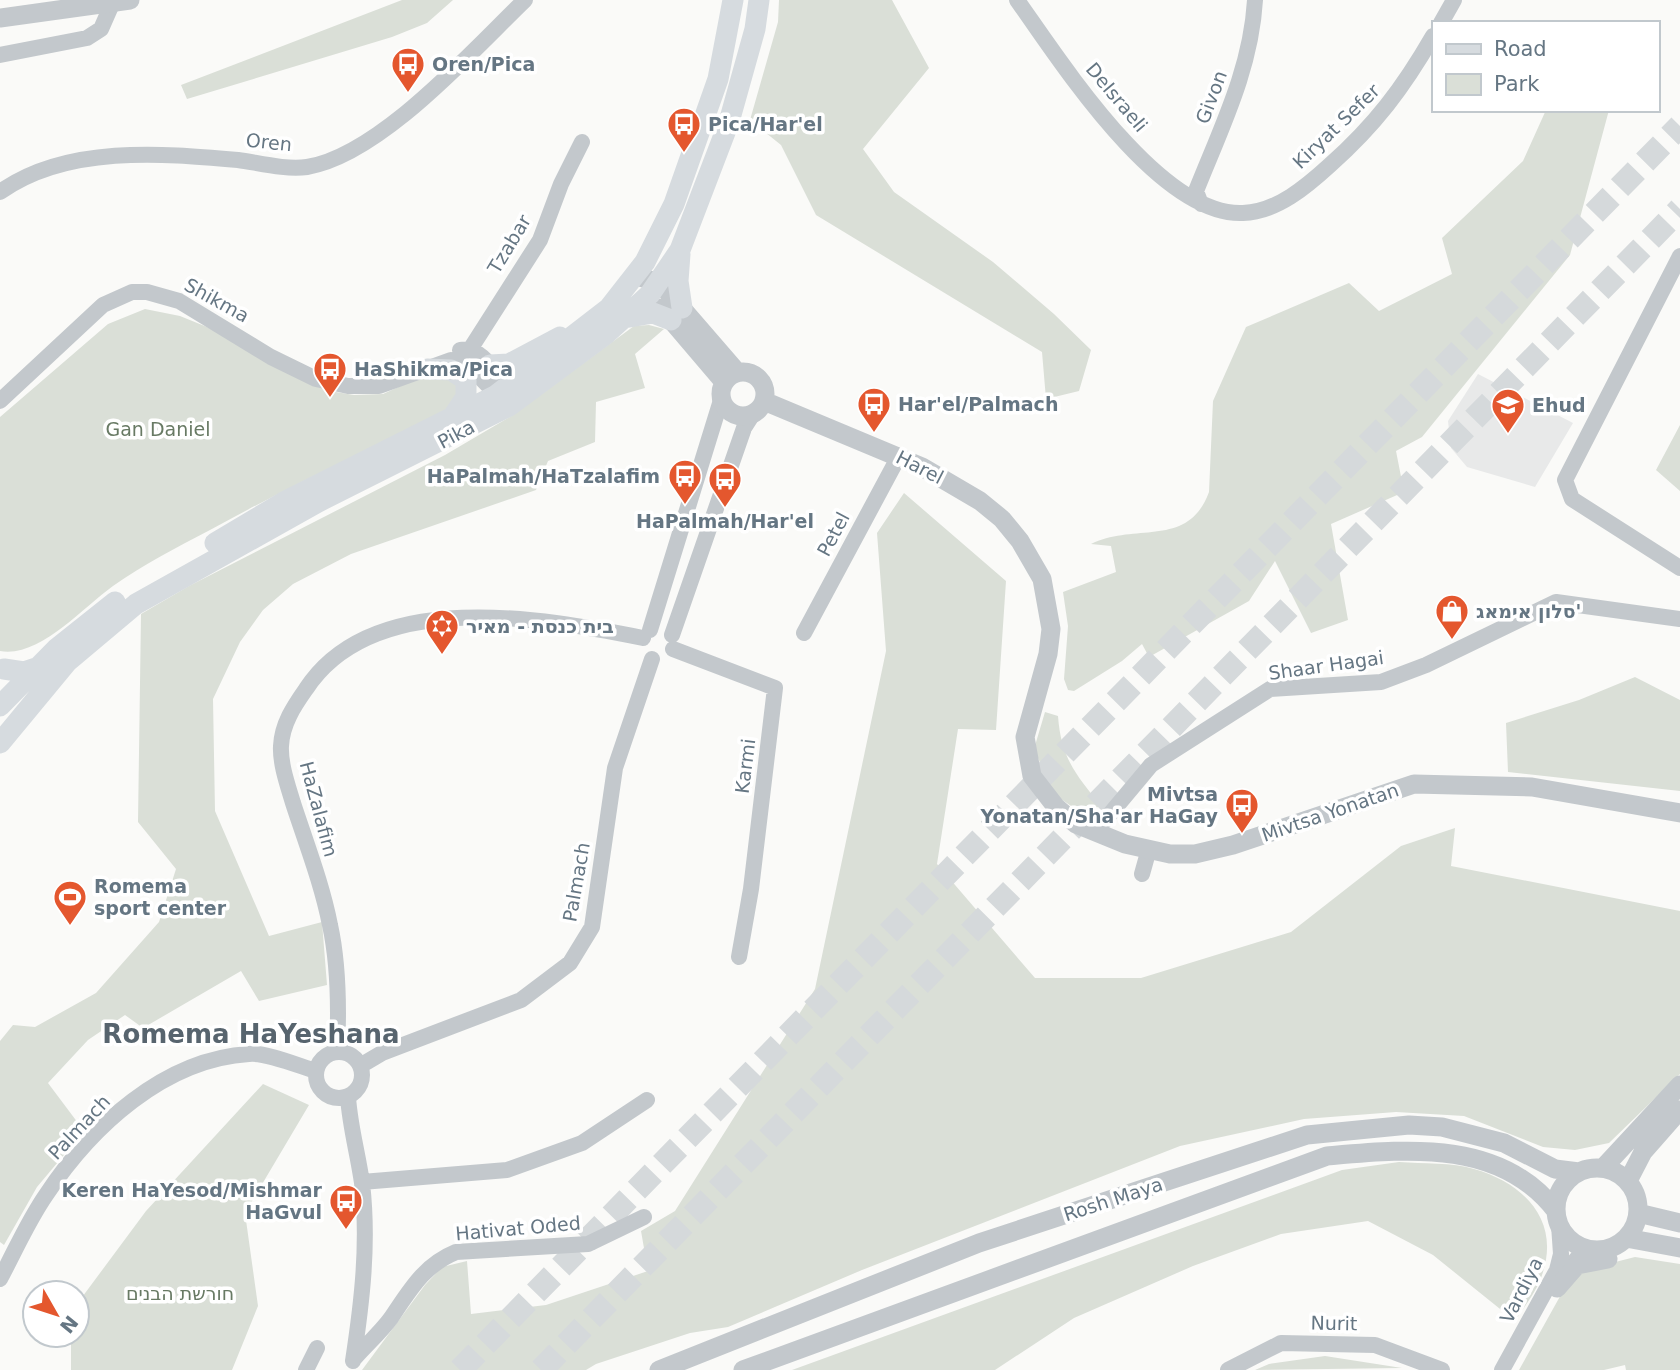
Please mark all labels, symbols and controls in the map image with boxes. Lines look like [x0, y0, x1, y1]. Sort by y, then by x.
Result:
legend [1432, 21, 1659, 112]
text: Road [1494, 37, 1547, 61]
bus stop icon: Oren/Pica [389, 45, 427, 94]
place label: Oren/Pica [432, 53, 535, 75]
street label: DeIsraeli [1082, 58, 1152, 136]
street label: Givon [1191, 67, 1231, 127]
text: Park [1494, 72, 1540, 96]
street label: Kiryat Sefer [1288, 79, 1384, 173]
bus stop icon: Pica/Har'el [665, 105, 703, 154]
place label: Pica/Har'el [708, 113, 823, 135]
street label: Oren [245, 129, 293, 155]
street label: Tzabar [482, 210, 535, 278]
street label: Shikma [181, 273, 253, 327]
bus stop icon: HaShikma/Pica [311, 350, 349, 399]
place label: HaShikma/Pica [354, 358, 513, 380]
bus stop icon: Har'el/Palmach [855, 385, 893, 434]
school or university icon: Ehud [1489, 386, 1527, 435]
place label: Har'el/Palmach [898, 393, 1058, 415]
place label: Ehud [1532, 394, 1586, 416]
street label: Pika [434, 415, 478, 453]
park label: Gan Daniel [105, 418, 211, 440]
street label: Harel [893, 446, 947, 488]
bus stop icon: HaPalmah/HaTzalafim [666, 457, 704, 506]
bus stop icon: HaPalmah/Har'el [706, 460, 744, 509]
place label: HaPalmah/HaTzalafim [427, 465, 660, 487]
street label: Petel [812, 508, 854, 560]
place label: HaPalmah/Har'el [636, 510, 814, 532]
shop icon: סלון אימאג' [1433, 592, 1471, 641]
place label: סלון אימאג' [1476, 600, 1581, 623]
synagogue icon: בית כנסת - מאיר [423, 607, 461, 656]
place label: בית כנסת - מאיר [466, 615, 614, 637]
street label: Shaar Hagai [1267, 646, 1385, 684]
street label: Karmi [731, 737, 759, 795]
street label: HaZalafim [296, 759, 342, 859]
street label: Mivtsa Yonatan [1259, 778, 1401, 846]
place label: Mivtsa Yonatan/Sha'ar HaGay [980, 783, 1219, 827]
bus stop icon: Mivtsa Yonatan/Sha'ar HaGay [1223, 786, 1261, 835]
street label: Palmach [558, 841, 594, 923]
place label: Romema sport center [94, 875, 227, 919]
sports icon: Romema sport center [51, 878, 89, 927]
district label: Romema HaYeshana [102, 1019, 400, 1049]
street label: Palmach [44, 1090, 114, 1164]
street label: Rosh Maya [1061, 1173, 1165, 1225]
place label: Keren HaYesod/Mishmar HaGvul [62, 1179, 323, 1223]
bus stop icon: Keren HaYesod/Mishmar HaGvul [327, 1182, 365, 1231]
street label: Hativat Oded [454, 1212, 582, 1244]
street label: Vardiya [1495, 1253, 1547, 1327]
north arrow [21, 1279, 91, 1349]
park label: חורשת הבנים [126, 1282, 234, 1304]
text: N [56, 1312, 83, 1338]
street label: Nurit [1310, 1312, 1358, 1334]

